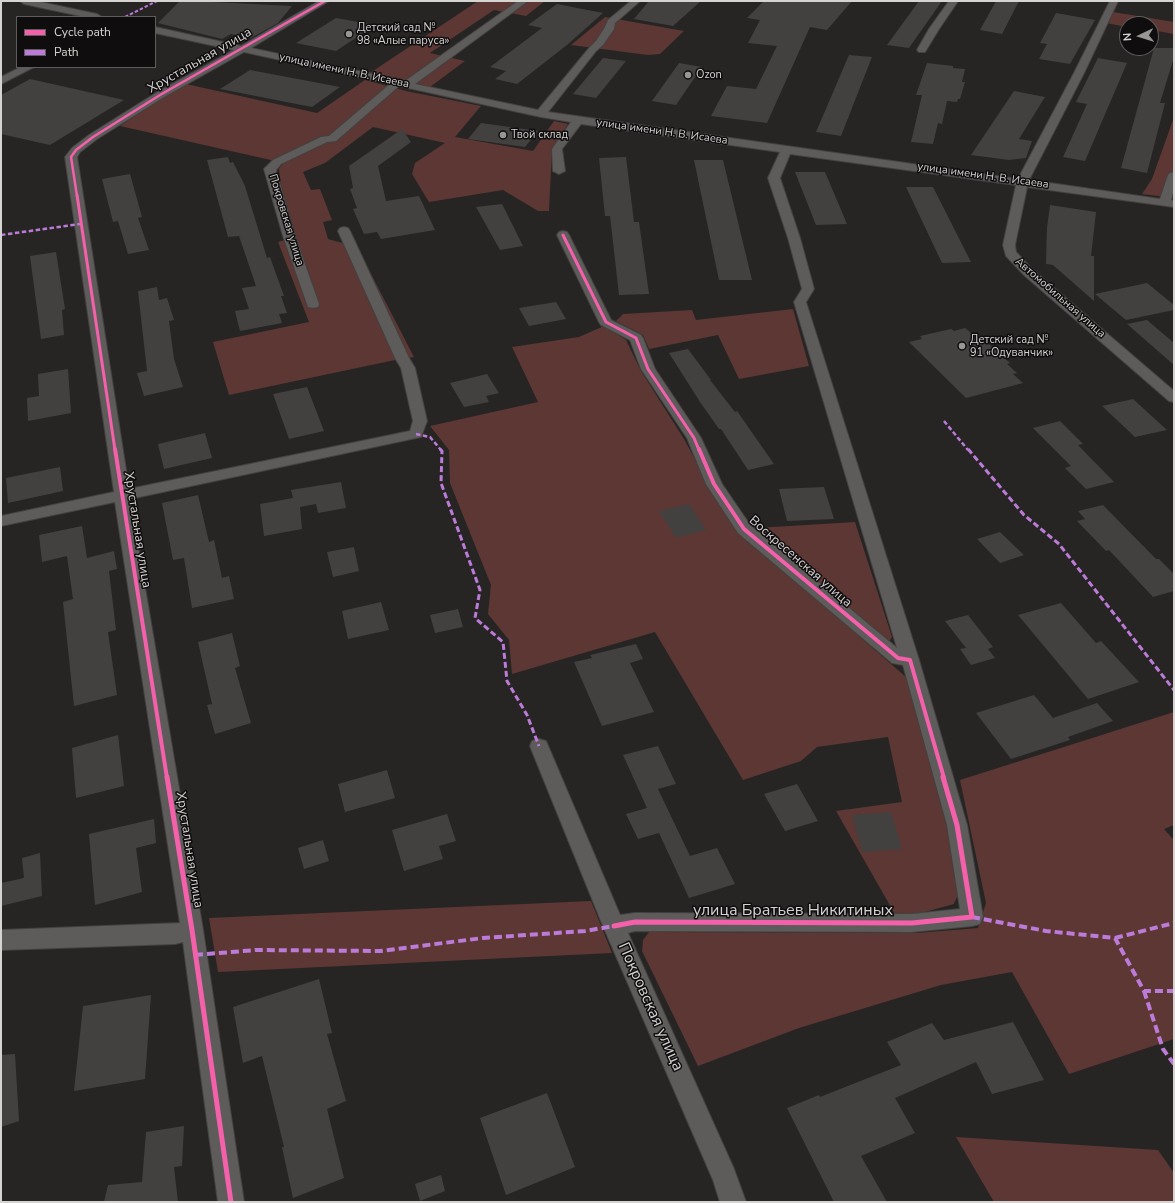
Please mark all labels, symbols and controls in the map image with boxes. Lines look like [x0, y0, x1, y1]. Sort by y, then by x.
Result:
legend [16, 16, 156, 68]
north arrow [1119, 16, 1159, 56]
place label: Детский сад № 98 «Алые паруса» [357, 21, 449, 47]
text: Cycle path [54, 24, 111, 40]
street label: Хрустальная улица [145, 25, 255, 97]
marker: Детский сад № 98 «Алые паруса» [344, 29, 354, 39]
text: N [1120, 32, 1135, 41]
text: Path [54, 44, 79, 60]
street label: улица имени Н. В. Исаева [278, 51, 410, 91]
place label: Ozon [696, 68, 722, 82]
marker: Ozon [683, 70, 693, 80]
street label: улица имени Н. В. Исаева [596, 116, 728, 148]
place label: Твой склад [511, 128, 568, 142]
marker: Твой склад [498, 130, 508, 140]
street label: улица имени Н. В. Исаева [917, 160, 1049, 192]
street label: Покровская улица [266, 172, 306, 268]
street label: Автомобильная улица [1012, 255, 1108, 341]
place label: Детский сад № 91 «Одуванчик» [970, 333, 1053, 359]
marker: Детский сад № 91 «Одуванчик» [957, 341, 967, 351]
street label: Хрустальная улица [120, 471, 154, 589]
street label: Воскресенская улица [745, 513, 855, 611]
street label: Хрустальная улица [172, 791, 206, 909]
street label: улица Братьев Никитиных [693, 901, 893, 921]
street label: Покровская улица [613, 940, 687, 1074]

